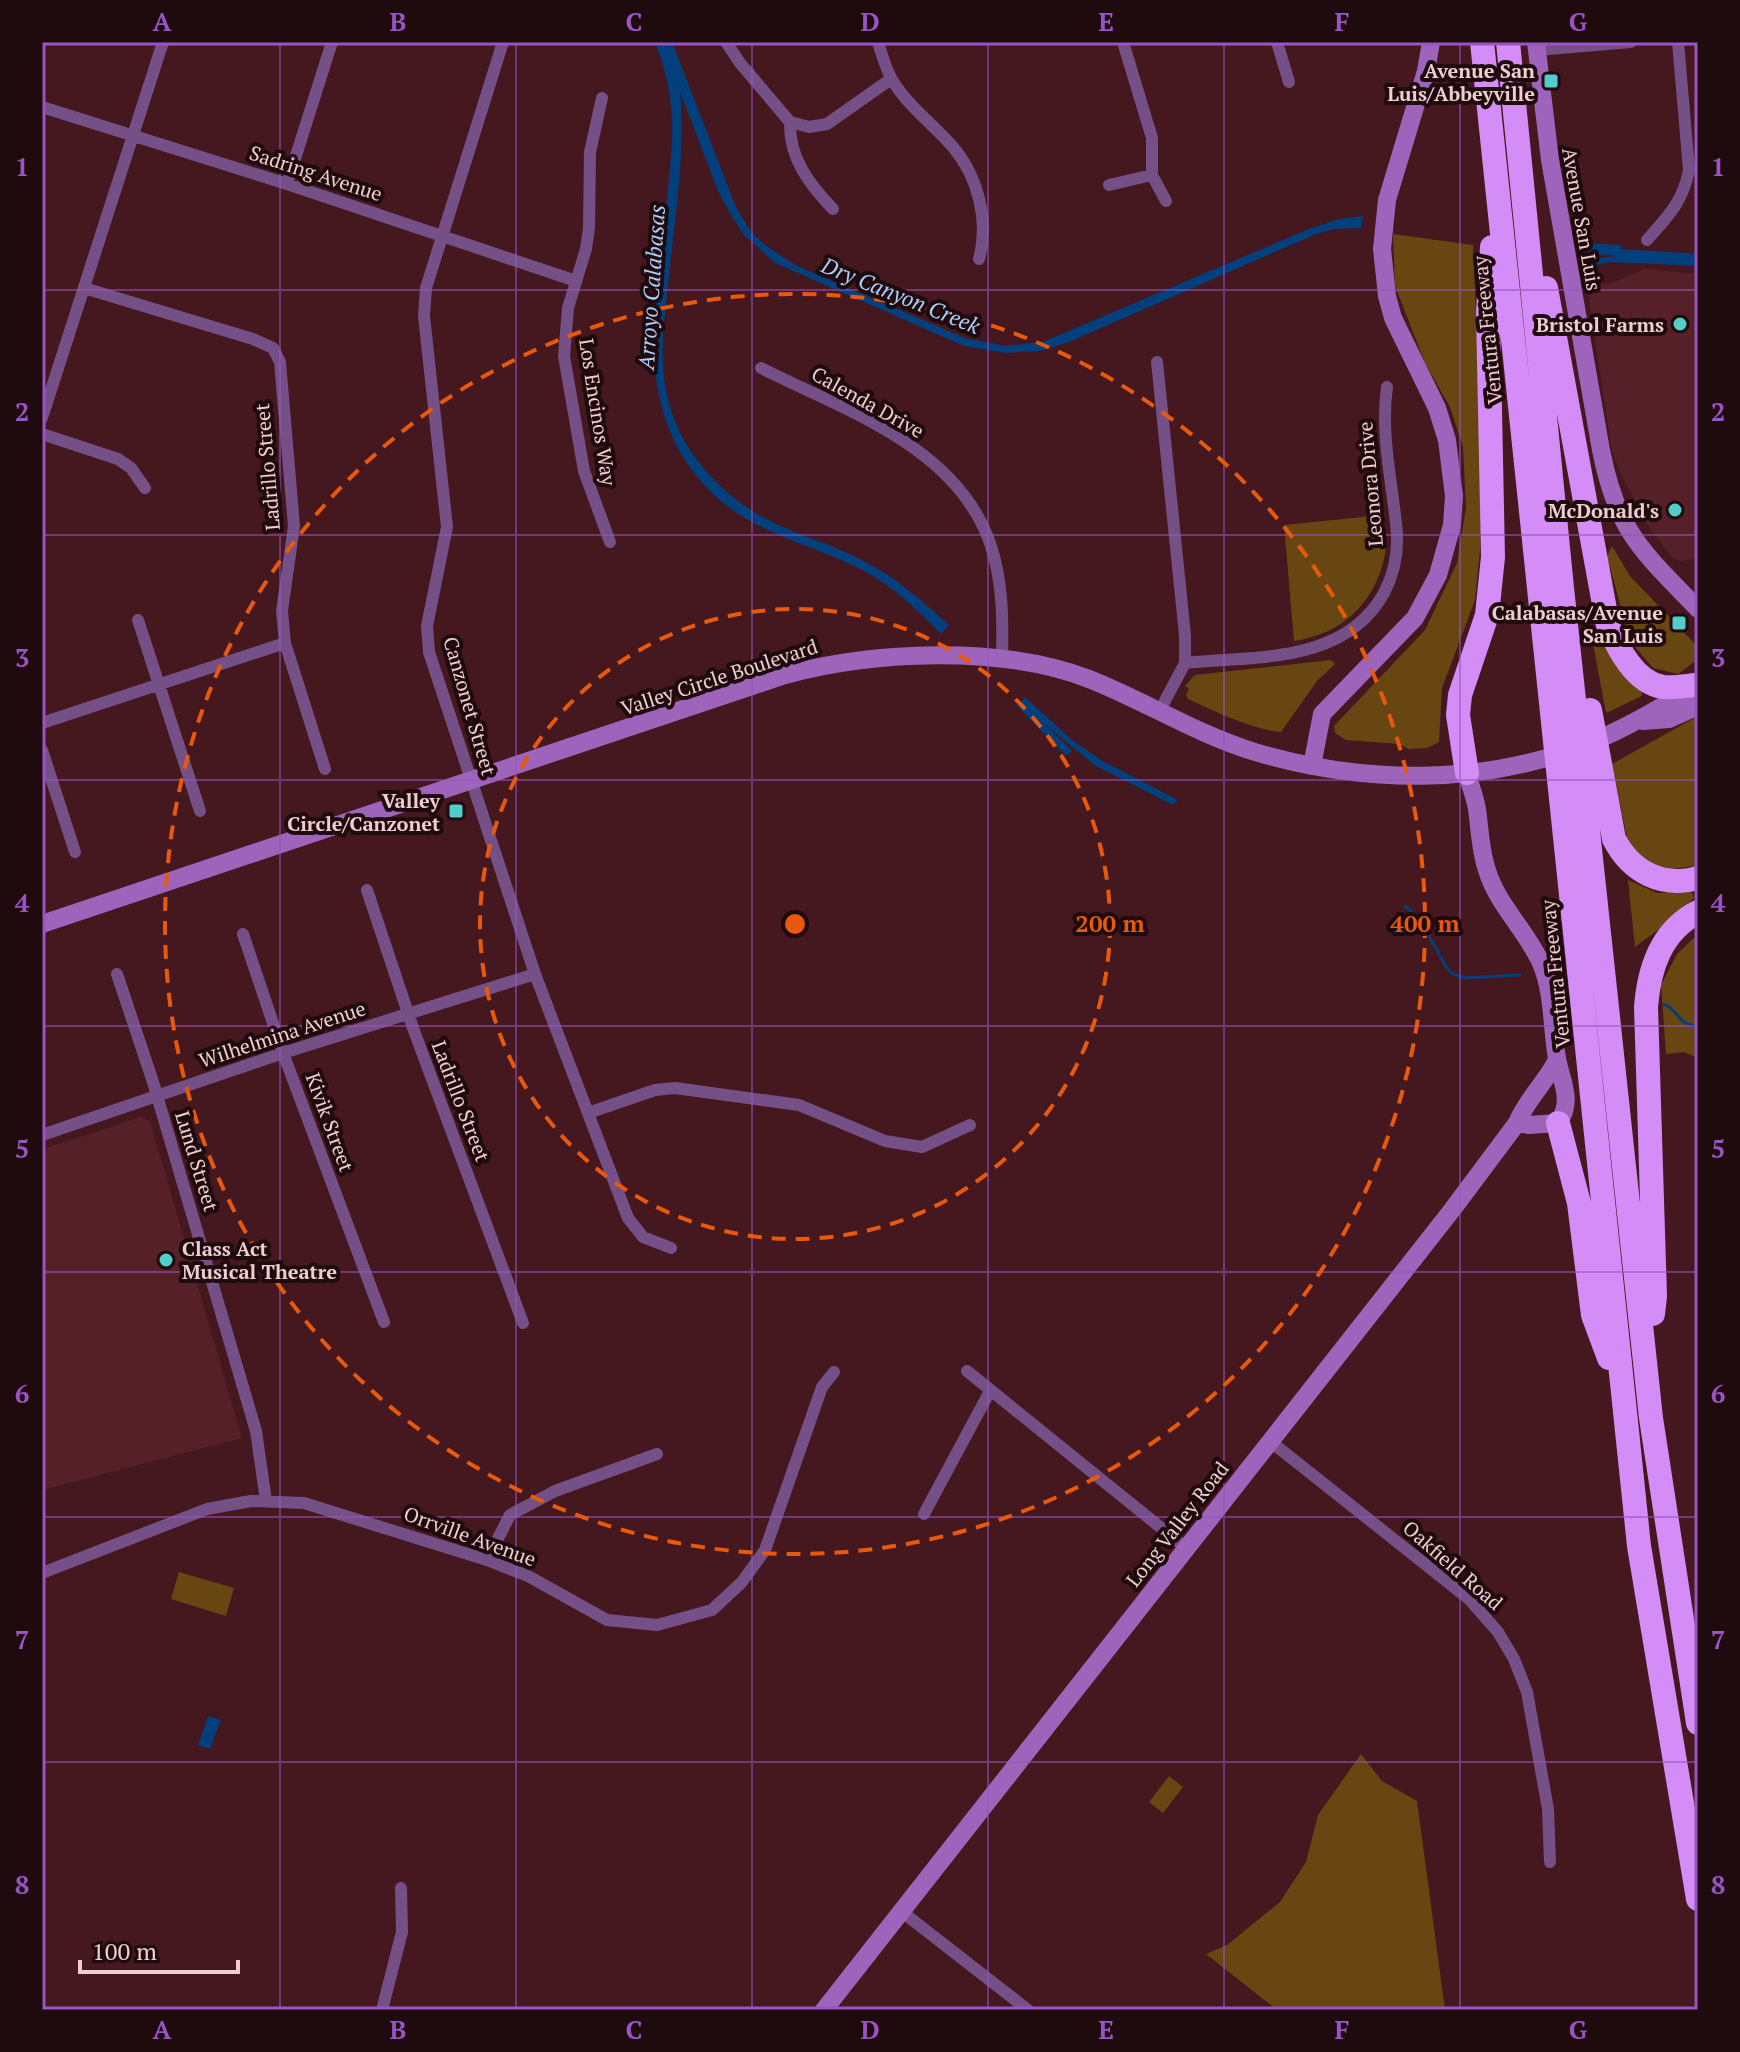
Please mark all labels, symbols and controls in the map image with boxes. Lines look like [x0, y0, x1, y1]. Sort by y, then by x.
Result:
text: A [153, 4, 172, 38]
text: B [390, 4, 406, 38]
text: C [626, 4, 642, 38]
text: D [860, 4, 880, 38]
text: E [1098, 4, 1114, 38]
text: F [1335, 4, 1350, 38]
text: G [1569, 4, 1588, 38]
place label: Avenue San Luis/Abbeyville [1387, 57, 1535, 107]
marker: Avenue San Luis/Abbeyville [1542, 72, 1560, 90]
street label: Sadring Avenue [246, 139, 386, 207]
street label: Avenue San Luis [1556, 145, 1608, 293]
text: 1 [15, 149, 29, 183]
text: 1 [1711, 149, 1725, 183]
water label: Arroyo Calabasas [631, 203, 671, 373]
water label: Dry Canyon Creek [816, 250, 985, 340]
street label: Ventura Freeway [1466, 254, 1508, 405]
place label: Bristol Farms [1536, 311, 1664, 338]
marker: Bristol Farms [1671, 315, 1689, 333]
street label: Los Encinos Way [573, 337, 623, 488]
street label: Calenda Drive [807, 360, 929, 444]
text: 2 [15, 394, 29, 428]
text: 2 [1711, 394, 1725, 428]
street label: Ladrillo Street [248, 402, 286, 532]
street label: Leonora Drive [1351, 420, 1389, 548]
place label: McDonald's [1548, 497, 1659, 524]
marker: McDonald's [1666, 501, 1684, 519]
place label: Calabasas/Avenue San Luis [1492, 599, 1663, 649]
marker: Calabasas/Avenue San Luis [1670, 614, 1688, 632]
street label: Valley Circle Boulevard [617, 632, 821, 722]
street label: Canzonet Street [437, 634, 503, 779]
text: 3 [15, 640, 29, 674]
text: 3 [1711, 640, 1725, 674]
place label: Valley Circle/Canzonet [287, 787, 440, 837]
marker: Valley Circle/Canzonet [447, 802, 465, 820]
text: 4 [15, 885, 30, 919]
text: 4 [1711, 885, 1726, 919]
street label: Ventura Freeway [1534, 898, 1576, 1049]
text: 200 m [1075, 907, 1145, 939]
text: 400 m [1390, 907, 1460, 939]
centre of rings [781, 910, 809, 938]
street label: Wilhelmina Avenue [195, 994, 369, 1074]
street label: Ladrillo Street [426, 1037, 497, 1166]
street label: Kivik Street [300, 1069, 361, 1176]
street label: Lund Street [169, 1107, 225, 1215]
text: 5 [15, 1131, 29, 1165]
text: 5 [1711, 1131, 1725, 1165]
place label: Class Act Musical Theatre [182, 1235, 337, 1285]
marker: Class Act Musical Theatre [157, 1251, 175, 1269]
text: 6 [15, 1376, 29, 1410]
text: 6 [1711, 1376, 1725, 1410]
street label: Long Valley Road [1120, 1456, 1234, 1592]
street label: Orrville Avenue [400, 1500, 540, 1572]
street label: Oakfield Road [1397, 1514, 1509, 1616]
text: 7 [15, 1622, 29, 1656]
text: 7 [1711, 1622, 1725, 1656]
text: 8 [15, 1867, 29, 1901]
text: 8 [1711, 1867, 1725, 1901]
scale bar [80, 1924, 238, 1974]
text: 100 m [92, 1935, 157, 1967]
text: A [153, 2012, 172, 2046]
text: B [390, 2012, 406, 2046]
text: C [626, 2012, 642, 2046]
text: D [860, 2012, 880, 2046]
text: E [1098, 2012, 1114, 2046]
text: F [1335, 2012, 1350, 2046]
text: G [1569, 2012, 1588, 2046]

